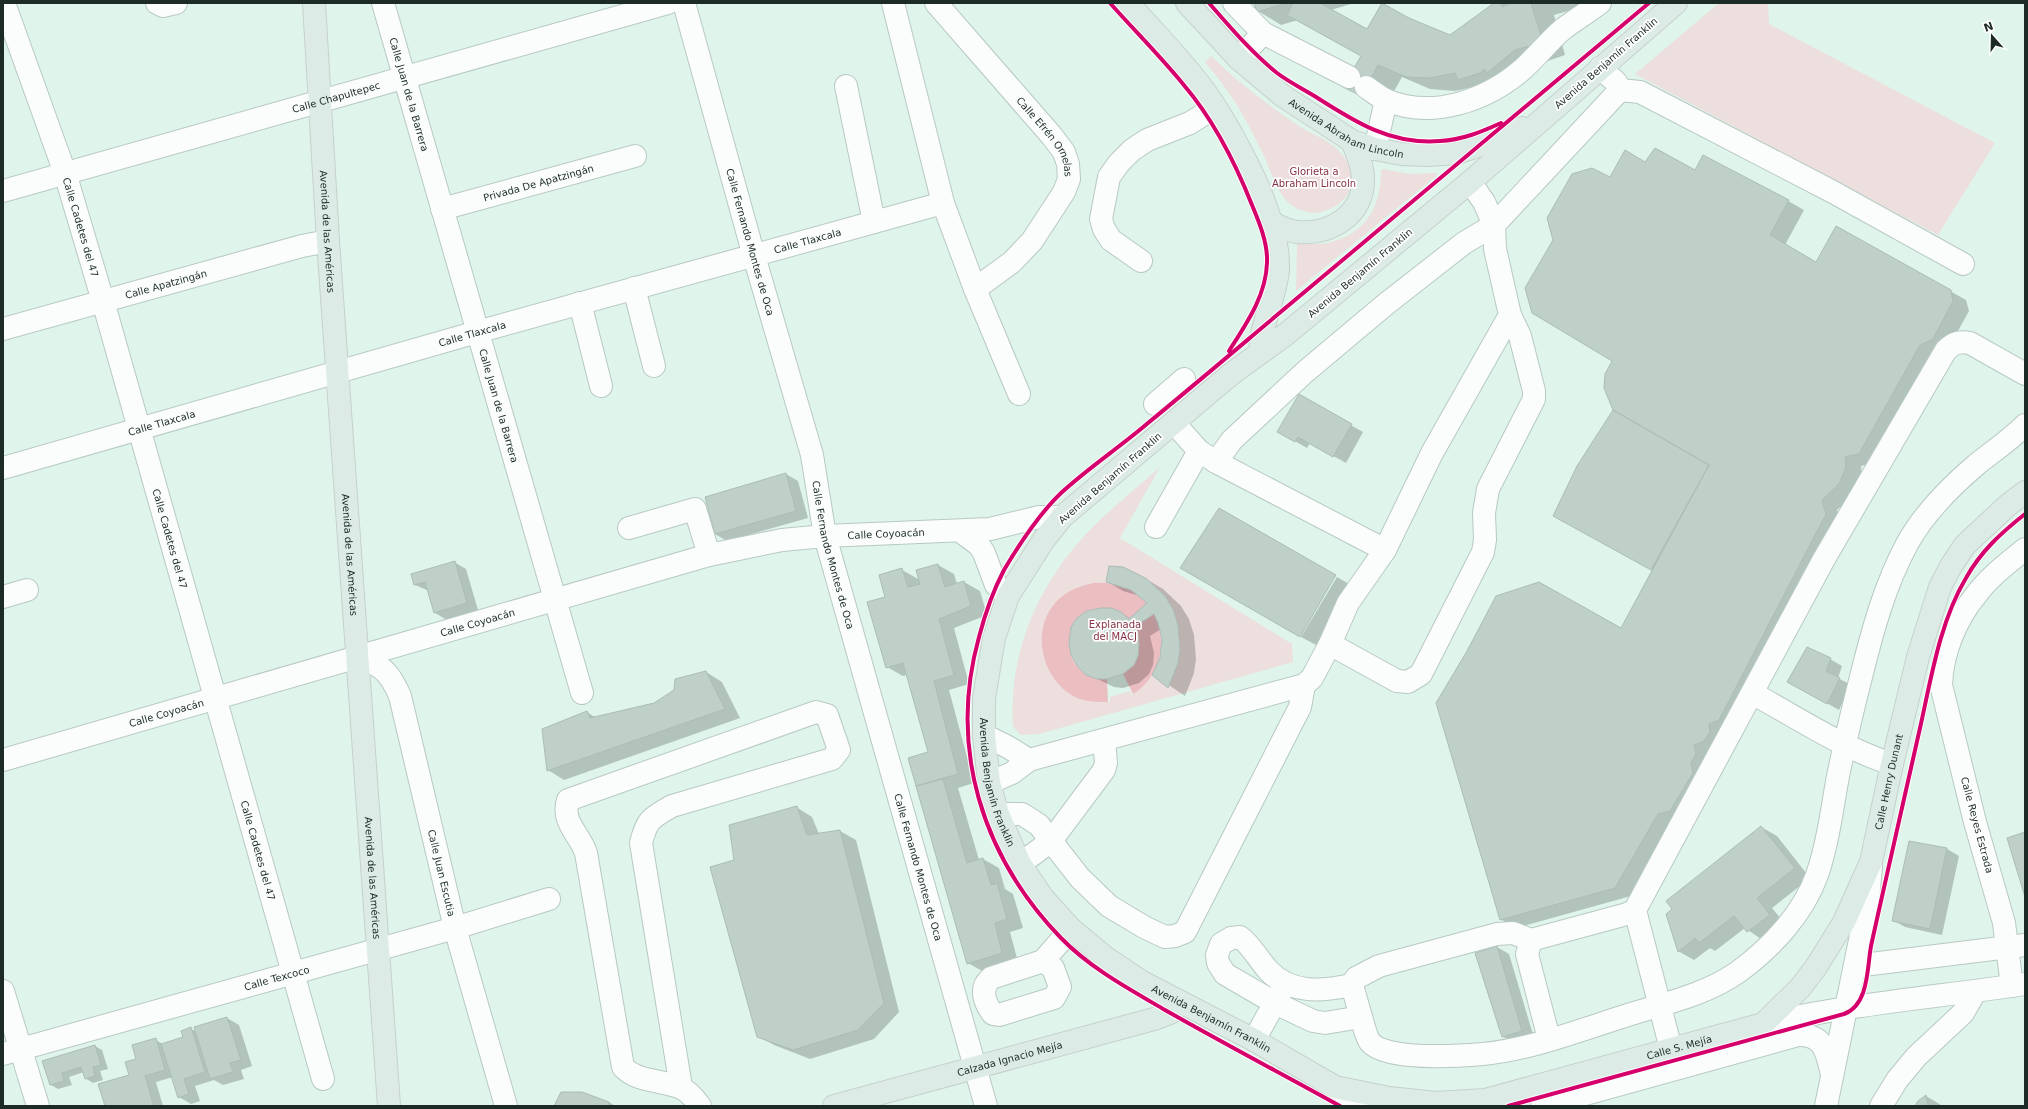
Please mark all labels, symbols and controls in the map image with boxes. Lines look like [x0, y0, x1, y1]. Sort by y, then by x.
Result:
street label: Avenida Benjamín Franklin [1552, 15, 1660, 111]
north arrow [1972, 16, 2012, 56]
text: N [1982, 19, 1995, 35]
street label: Calle Juan de la Barrera [388, 36, 431, 153]
street label: Calle Chapultepec [291, 79, 381, 115]
street label: Calle Efrén Ornelas [1015, 94, 1074, 177]
street label: Avenida Abraham Lincoln [1287, 96, 1405, 160]
street label: Privada De Apatzingán [482, 162, 595, 203]
park label: Glorieta a Abraham Lincoln [1272, 166, 1356, 189]
street label: Calle Fernando Montes de Oca [724, 167, 777, 317]
street label: Avenida de las Américas [318, 170, 337, 293]
street label: Calle Cadetes del 47 [61, 176, 101, 278]
street label: Calle Tlaxcala [773, 226, 842, 255]
street label: Avenida Benjamín Franklin [1306, 226, 1414, 320]
street label: Calle Apatzingán [124, 267, 208, 300]
street label: Calle Tlaxcala [437, 319, 507, 348]
street label: Calle Juan de la Barrera [477, 347, 521, 464]
street label: Calle Tlaxcala [127, 408, 196, 437]
street label: Avenida Benjamín Franklin [1056, 430, 1164, 526]
street label: Calle Fernando Montes de Oca [811, 480, 857, 630]
street label: Calle Cadetes del 47 [151, 487, 190, 590]
street label: Avenida de las Américas [340, 493, 360, 616]
street label: Calle Coyoacán [847, 526, 925, 541]
street label: Calle Coyoacán [439, 606, 516, 638]
park label: Explanada del MACJ [1089, 619, 1141, 642]
street label: Calle Coyoacán [128, 697, 205, 729]
street label: Avenida Benjamín Franklin [979, 718, 1017, 848]
street label: Calle Henry Dunant [1873, 733, 1905, 831]
street label: Calle Reyes Estrada [1959, 776, 1995, 874]
street label: Calle Fernando Montes de Oca [893, 792, 945, 942]
street label: Calle Cadetes del 47 [239, 799, 278, 902]
street label: Avenida de las Américas [363, 816, 383, 940]
street label: Calle Juan Escutia [426, 828, 458, 918]
street label: Calle Texcoco [243, 963, 311, 992]
street label: Avenida Benjamín Franklin [1150, 983, 1273, 1054]
street label: Calle S. Mejía [1645, 1033, 1713, 1061]
street label: Calzada Ignacio Mejía [956, 1039, 1064, 1078]

